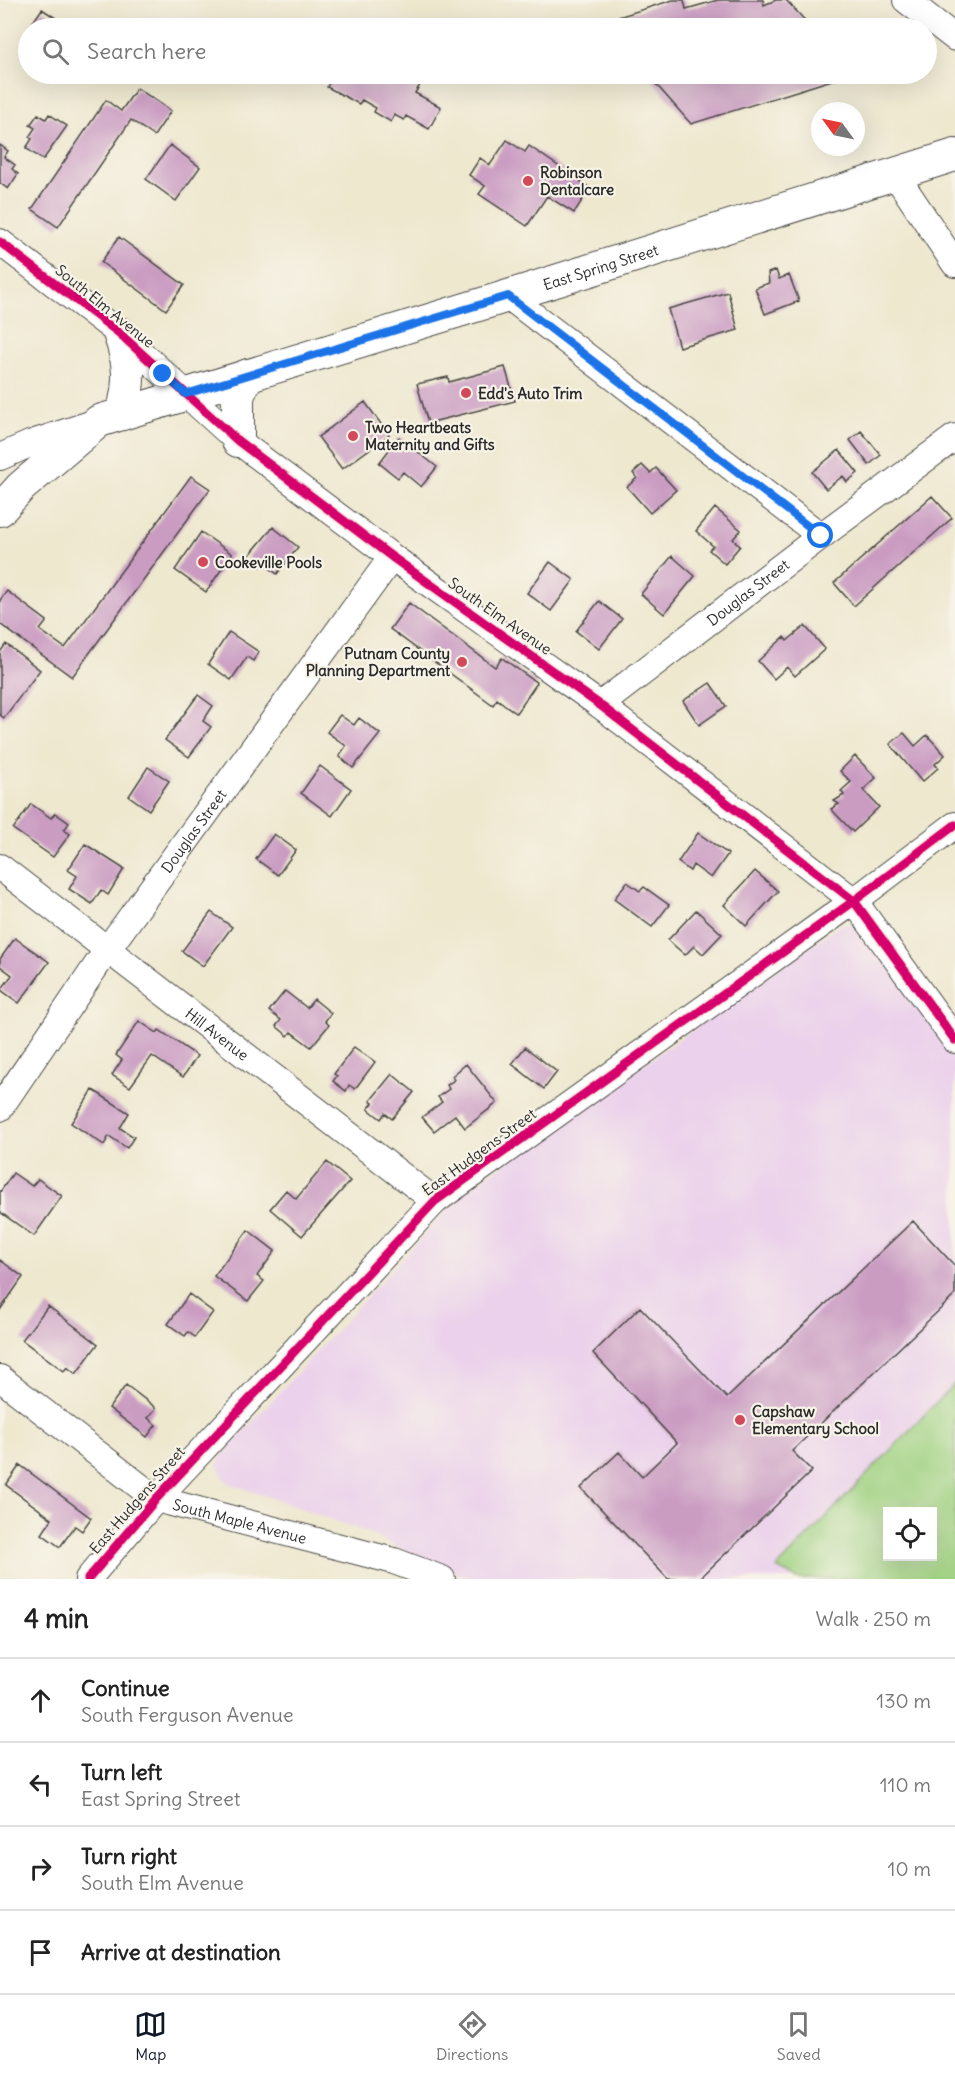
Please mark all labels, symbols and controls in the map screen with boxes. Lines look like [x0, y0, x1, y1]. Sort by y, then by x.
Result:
search box [18, 18, 937, 84]
icon: search [39, 35, 72, 68]
text: Search here [87, 37, 206, 65]
north arrow [811, 102, 865, 156]
place label: Robinson Dentalcare [540, 163, 614, 199]
marker: Robinson Dentalcare [521, 174, 535, 188]
street label: East Spring Street [541, 240, 660, 294]
street label: South Elm Avenue [52, 260, 158, 352]
route end [149, 360, 175, 386]
place label: Edd's Auto Trim [478, 384, 582, 403]
marker: Edd's Auto Trim [459, 386, 473, 400]
place label: Two Heartbeats Maternity and Gifts [365, 418, 495, 455]
marker: Two Heartbeats Maternity and Gifts [346, 429, 360, 443]
route start [807, 522, 833, 548]
place label: Cookeville Pools [215, 553, 322, 572]
marker: Cookeville Pools [196, 555, 210, 569]
street label: Douglas Street [703, 555, 793, 630]
street label: South Elm Avenue [445, 573, 555, 659]
place label: Putnam County Planning Department [306, 644, 451, 681]
marker: Putnam County Planning Department [455, 655, 469, 669]
street label: Douglas Street [157, 785, 230, 876]
street label: Hill Avenue [182, 1004, 253, 1064]
street label: East Hudgens Street [418, 1104, 540, 1200]
place label: Capshaw Elementary School [752, 1402, 879, 1439]
marker: Capshaw Elementary School [733, 1413, 747, 1427]
street label: East Hudgens Street [85, 1442, 189, 1558]
street label: South Maple Avenue [171, 1494, 309, 1547]
map controls [883, 1507, 937, 1561]
button: locate [883, 1507, 937, 1561]
text: 4 min [24, 1602, 89, 1635]
text: Walk · 250 m [816, 1606, 931, 1631]
text: Continue [81, 1674, 170, 1702]
icon: ahead [24, 1684, 57, 1717]
text: 130 m [876, 1688, 931, 1713]
text: South Ferguson Avenue [81, 1702, 294, 1727]
text: Turn left [81, 1758, 162, 1786]
icon: left [24, 1768, 57, 1801]
text: 110 m [880, 1772, 931, 1797]
text: East Spring Street [81, 1786, 241, 1811]
text: Turn right [81, 1842, 177, 1870]
icon: right [24, 1852, 57, 1885]
text: 10 m [888, 1856, 931, 1881]
text: South Elm Avenue [81, 1870, 244, 1895]
icon: arrive [24, 1936, 57, 1969]
text: Arrive at destination [81, 1938, 281, 1966]
tab: Map [134, 2008, 167, 2064]
tab: Directions [436, 2008, 508, 2064]
tab: Saved [777, 2008, 821, 2064]

